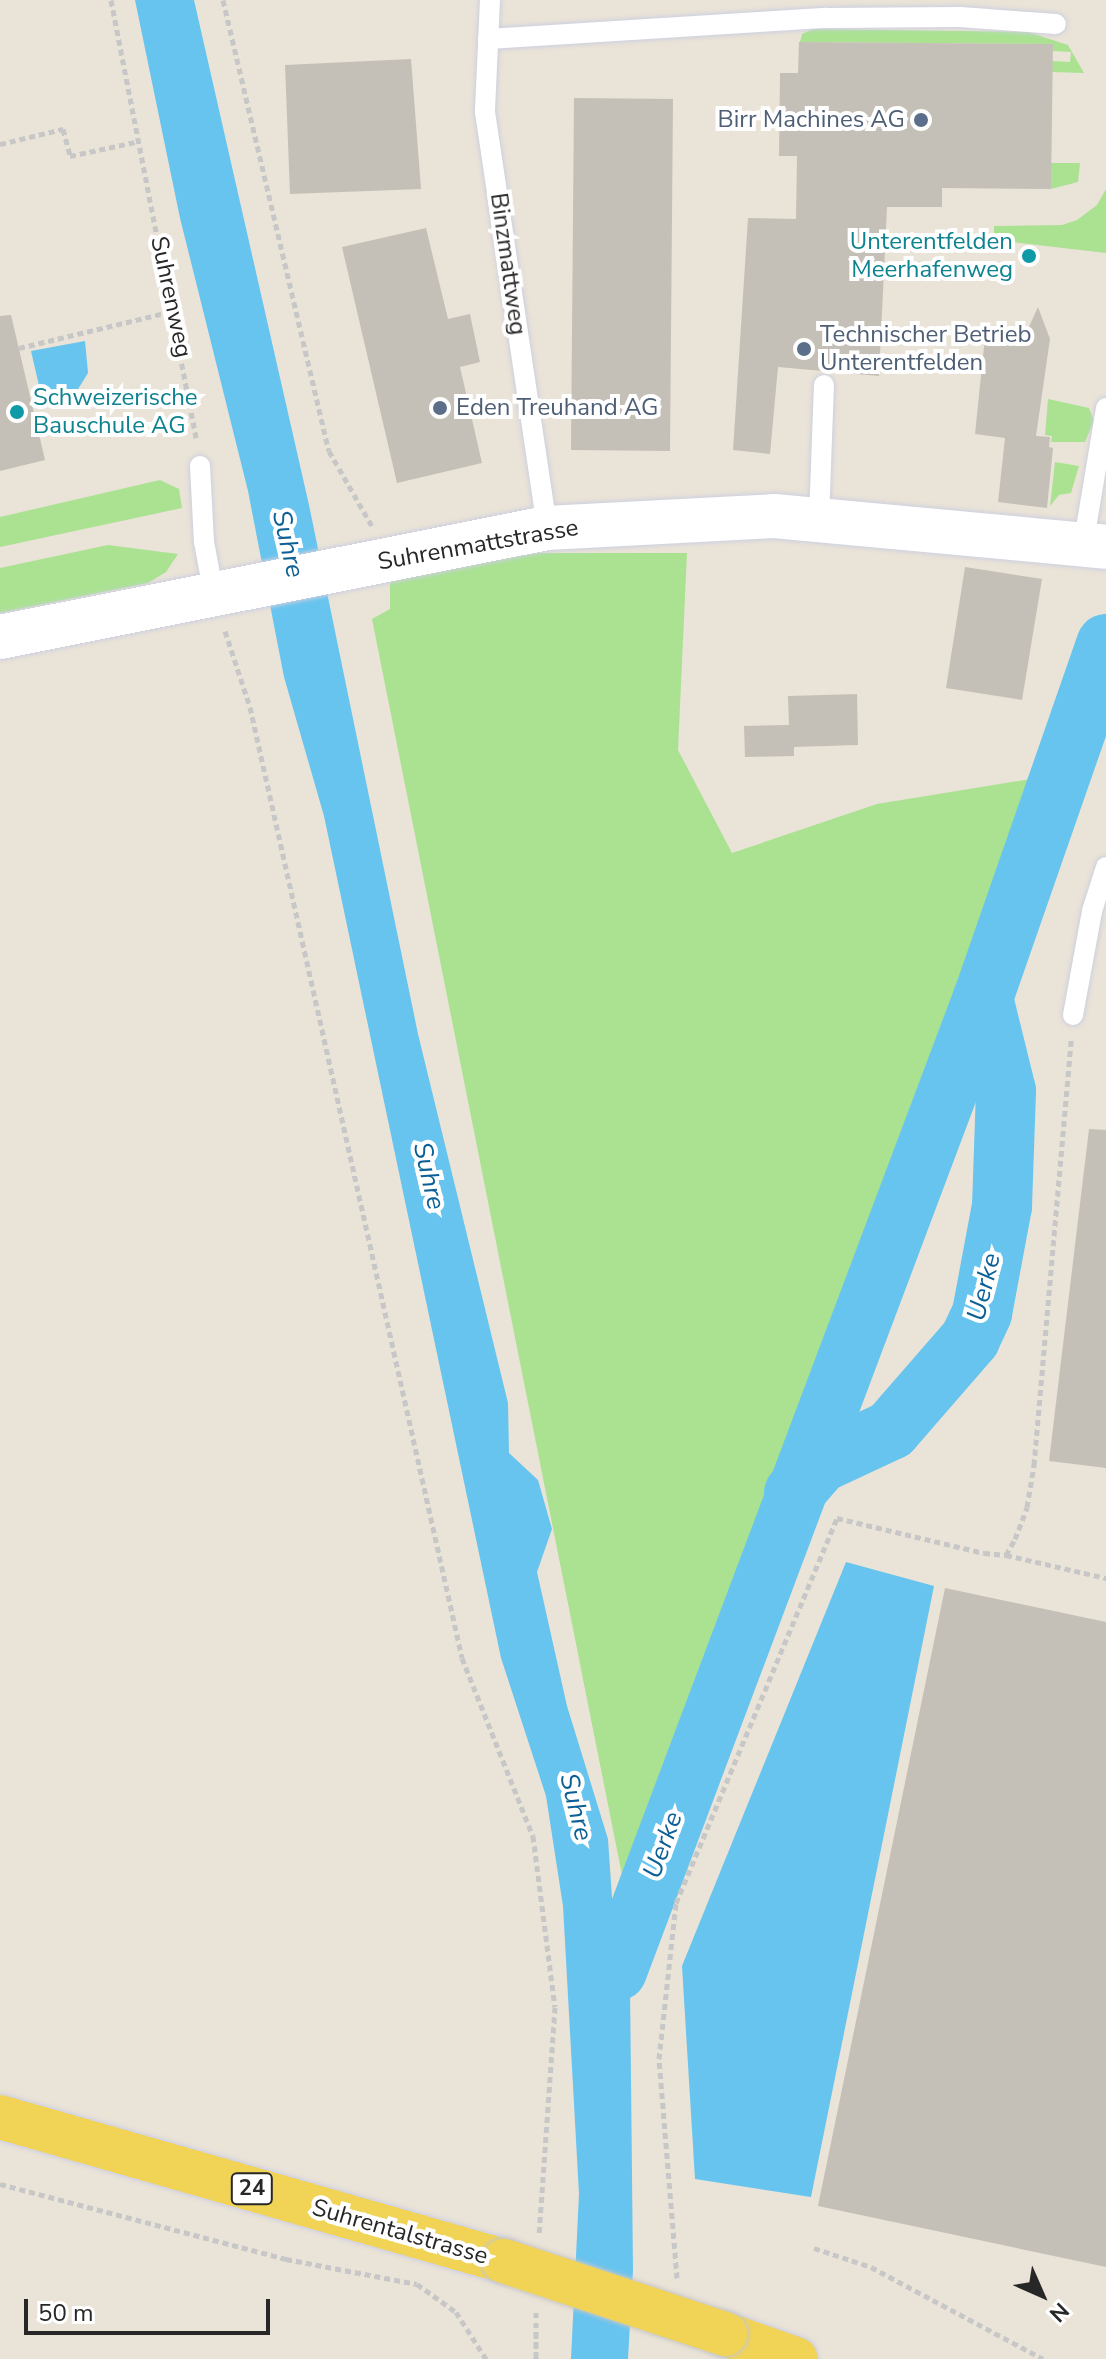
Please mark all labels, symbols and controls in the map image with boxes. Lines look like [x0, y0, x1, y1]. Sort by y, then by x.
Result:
place label: Birr Machines AG [718, 106, 905, 134]
marker: Birr Machines AG [912, 111, 930, 129]
street label: Binzmattweg [484, 191, 532, 337]
place label: Unterentfelden Meerhafenweg [850, 228, 1013, 284]
street label: Suhrenweg [144, 234, 198, 360]
marker: Unterentfelden Meerhafenweg [1020, 247, 1038, 265]
place label: Technischer Betrieb Unterentfelden [820, 321, 1031, 377]
marker: Technischer Betrieb Unterentfelden [795, 340, 813, 358]
place label: Schweizerische Bauschule AG [33, 384, 198, 440]
place label: Eden Treuhand AG [456, 394, 659, 422]
marker: Eden Treuhand AG [431, 399, 449, 417]
marker: Schweizerische Bauschule AG [8, 403, 26, 421]
water label: Suhre [265, 507, 311, 581]
street label: Suhrenmattstrasse [375, 513, 581, 577]
water label: Suhre [406, 1139, 452, 1213]
water label: Uerke [961, 1250, 1007, 1324]
water label: Suhre [553, 1770, 599, 1844]
water label: Uerke [637, 1807, 689, 1883]
road number: 24 [230, 2171, 274, 2207]
street label: Suhrentalstrasse [309, 2193, 491, 2271]
north arrow [1002, 2255, 1082, 2335]
scale bar [28, 2283, 274, 2333]
text: N [1043, 2296, 1075, 2328]
text: 50 m [38, 2297, 94, 2329]

